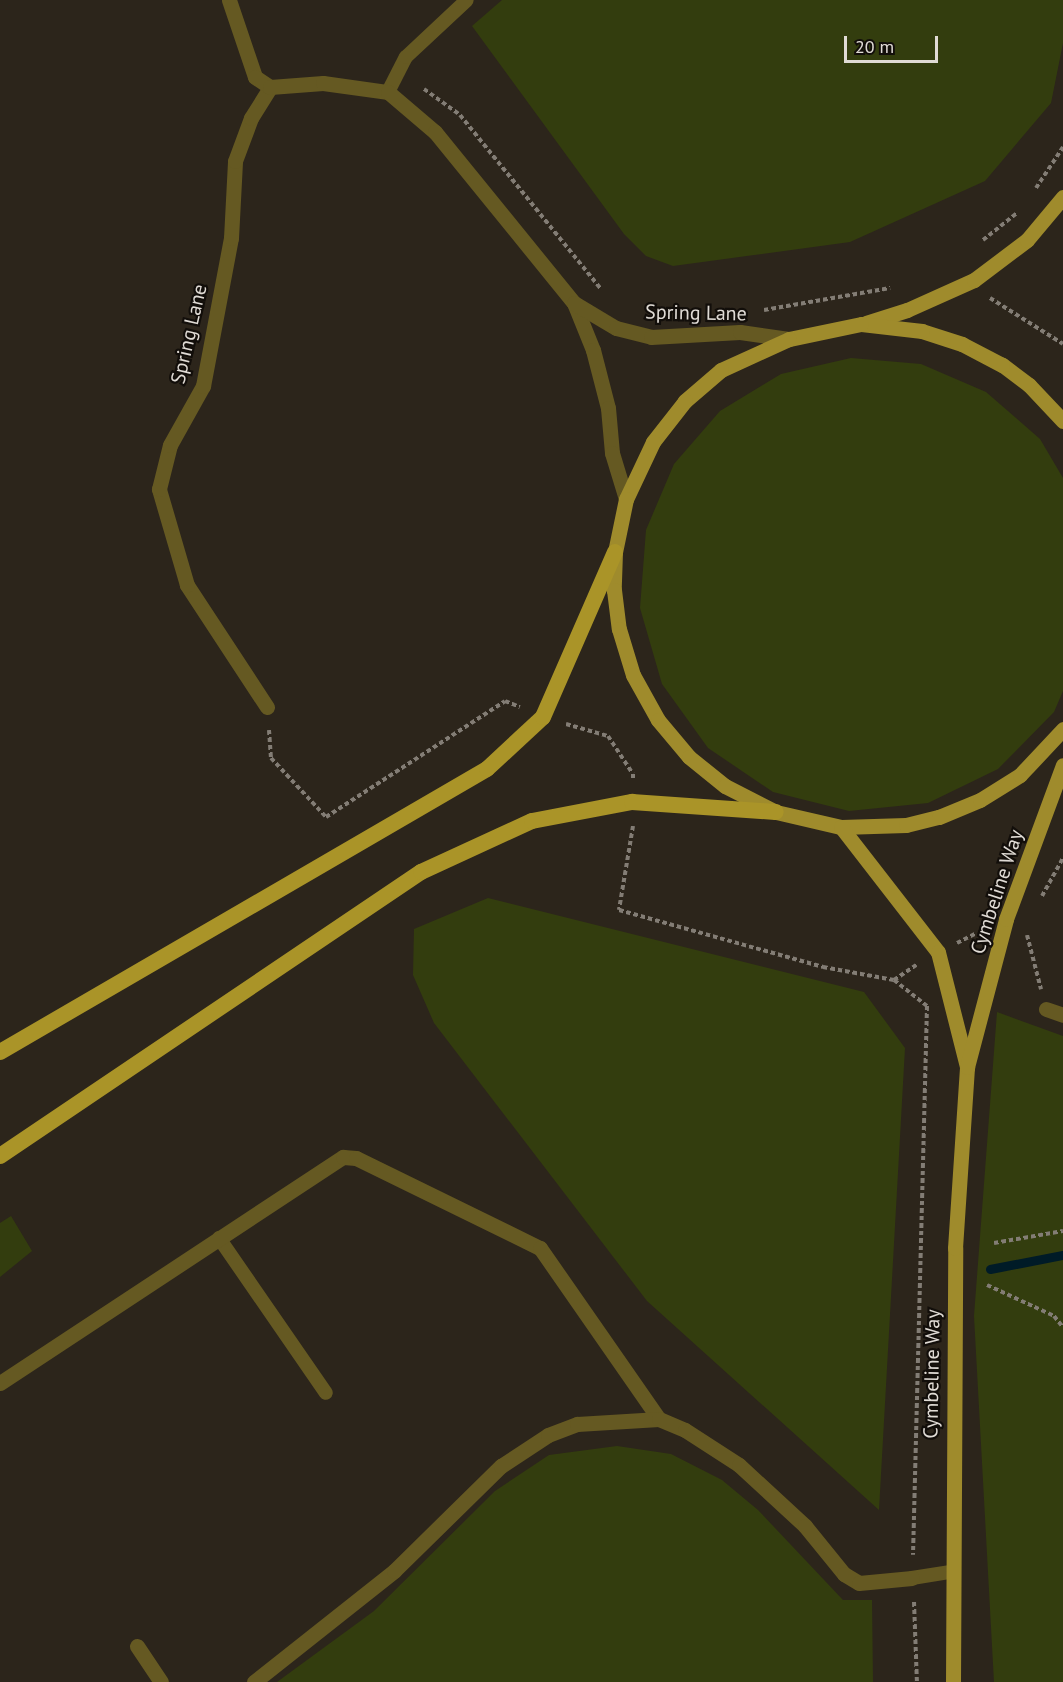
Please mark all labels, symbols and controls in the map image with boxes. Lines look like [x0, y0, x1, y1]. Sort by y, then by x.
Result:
scale bar [847, 24, 942, 62]
text: 20 m [855, 35, 894, 58]
street label: Spring Lane [166, 282, 212, 386]
street label: Spring Lane [645, 300, 747, 326]
street label: Cymbeline Way [966, 827, 1028, 957]
street label: Cymbeline Way [919, 1309, 945, 1439]

